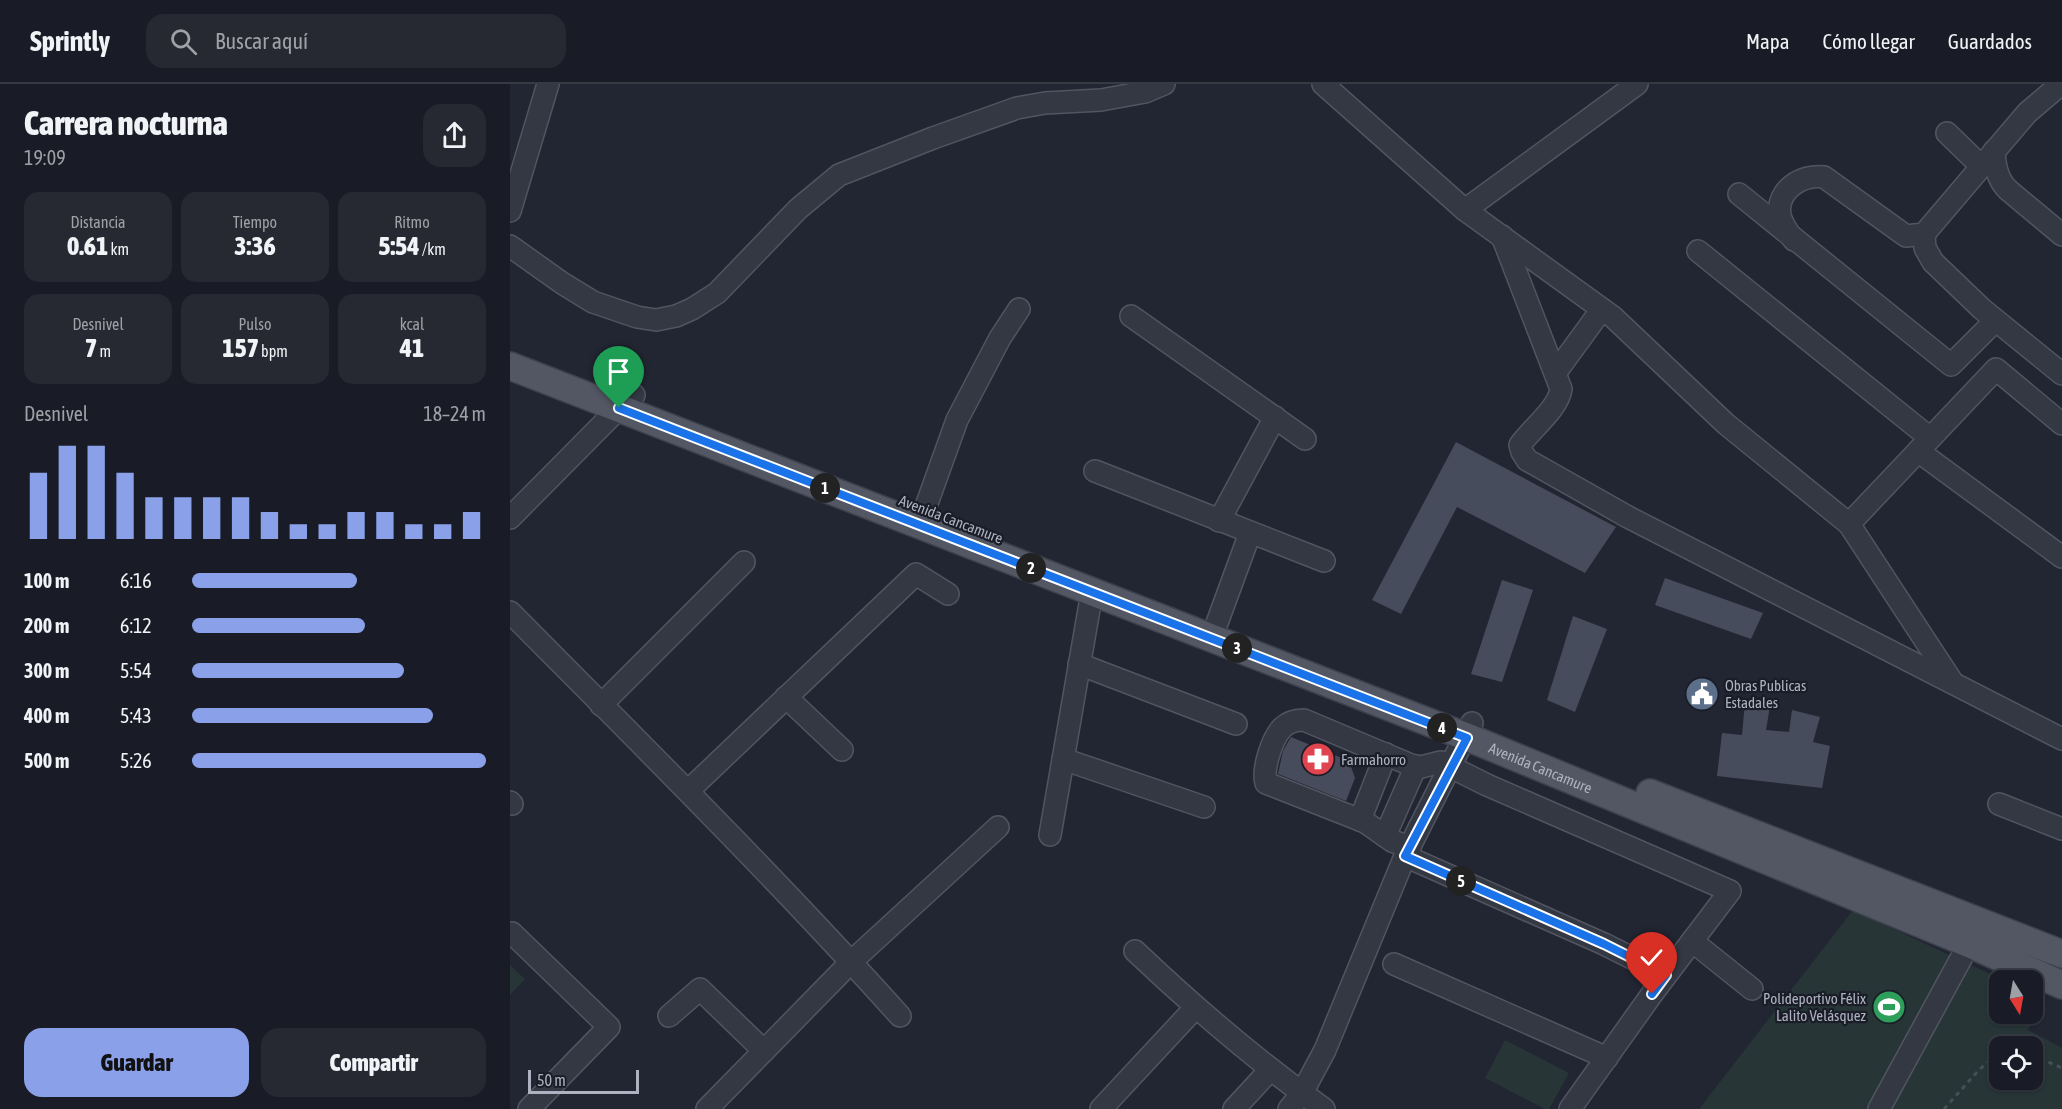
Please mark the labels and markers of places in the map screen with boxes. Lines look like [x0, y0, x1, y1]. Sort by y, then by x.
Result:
pin [593, 346, 644, 408]
pin: 1 [810, 473, 840, 503]
pin: 2 [1016, 553, 1046, 583]
pin: 3 [1222, 633, 1252, 663]
public building icon: Obras Publicas Estadales [1684, 676, 1720, 712]
place label: Obras Publicas Estadales [1725, 677, 1806, 711]
pin: 4 [1427, 713, 1457, 743]
pharmacy icon: Farmahorro [1300, 741, 1336, 777]
place label: Farmahorro [1341, 751, 1406, 768]
pin: 5 [1446, 866, 1476, 896]
pin [1626, 932, 1677, 994]
sports icon: Polideportivo Félix Lalito Velásquez [1871, 989, 1907, 1025]
place label: Polideportivo Félix Lalito Velásquez [1763, 990, 1867, 1024]

